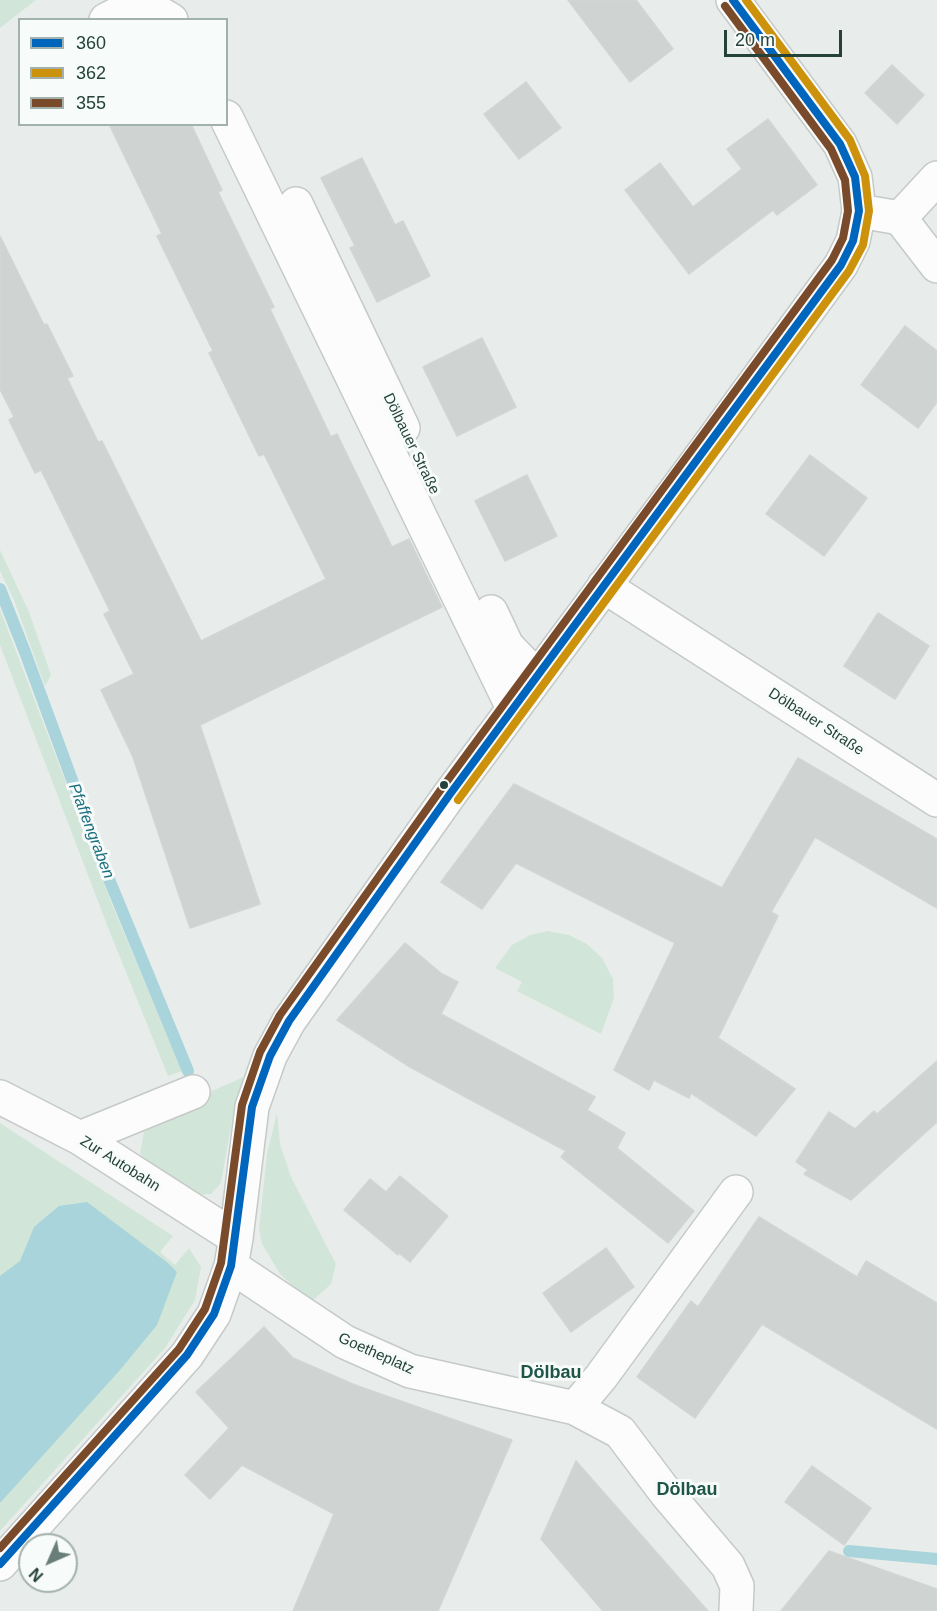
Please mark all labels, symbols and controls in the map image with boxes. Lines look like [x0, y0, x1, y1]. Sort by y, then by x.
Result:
legend [18, 18, 228, 126]
scale bar [727, 18, 846, 56]
text: 20 m [735, 30, 775, 50]
text: 360 [76, 33, 106, 53]
text: 362 [76, 63, 106, 83]
text: 355 [76, 93, 106, 113]
street label: Dölbauer Straße [379, 391, 443, 497]
street label: Dölbauer Straße [765, 684, 867, 760]
unlabelled marker [438, 779, 450, 791]
water label: Pfaffengraben [64, 781, 118, 881]
street label: Zur Autobahn [77, 1132, 163, 1196]
street label: Goetheplatz [335, 1329, 417, 1379]
district label: Dölbau [521, 1362, 581, 1384]
district label: Dölbau [657, 1479, 717, 1501]
north arrow [18, 1533, 78, 1593]
text: N [26, 1565, 46, 1585]

